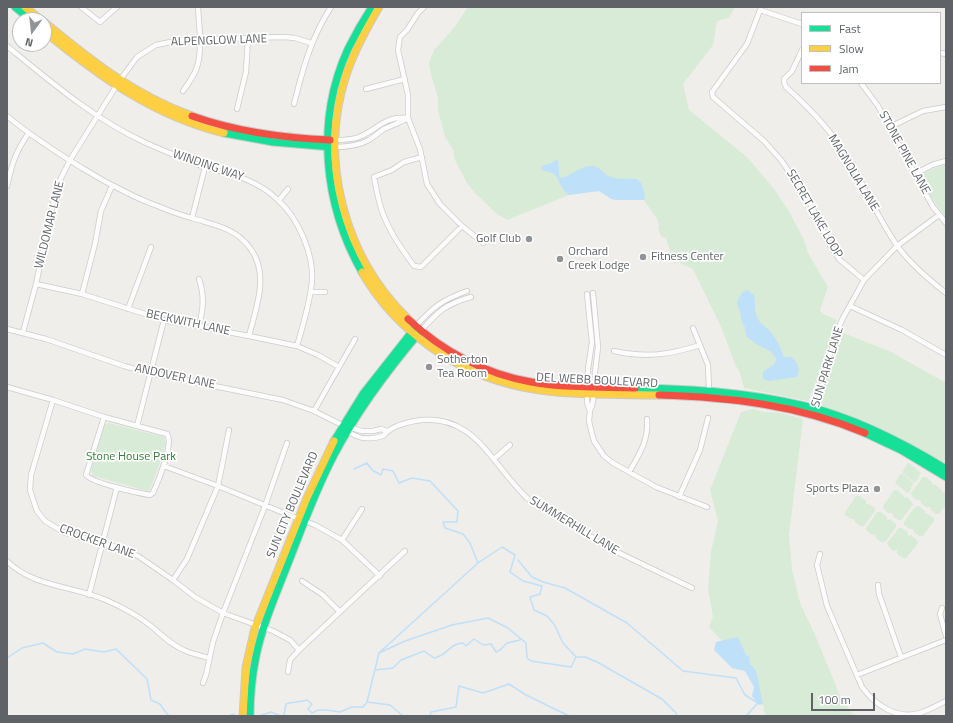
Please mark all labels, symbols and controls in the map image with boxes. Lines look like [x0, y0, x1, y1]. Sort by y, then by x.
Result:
north arrow [12, 12, 52, 52]
legend [801, 12, 941, 84]
text: Fast [839, 19, 861, 38]
street label: ALPENGLOW LANE [171, 32, 267, 50]
text: N [23, 34, 35, 51]
text: Slow [839, 39, 864, 58]
text: Jam [839, 59, 859, 78]
street label: STONE PINE LANE [875, 109, 933, 197]
street label: MAGNOLIA LANE [825, 132, 881, 214]
street label: WINDING WAY [171, 147, 245, 185]
street label: SECRET LAKE LOOP [783, 167, 845, 261]
street label: WILDOMAR LANE [32, 180, 68, 270]
place label: Golf Club [476, 232, 521, 246]
marker: Golf Club [524, 234, 534, 244]
place label: Orchard Creek Lodge [568, 245, 630, 273]
place label: Fitness Center [651, 250, 724, 264]
marker: Fitness Center [638, 252, 648, 262]
marker: Orchard Creek Lodge [555, 254, 565, 264]
street label: BECKWITH LANE [145, 307, 231, 339]
street label: SUN PARK LANE [809, 325, 847, 409]
place label: Sotherton Tea Room [437, 353, 488, 381]
street label: ANDOVER LANE [133, 361, 217, 393]
marker: Sotherton Tea Room [424, 362, 434, 372]
street label: DEL WEBB BOULEVARD [536, 371, 658, 391]
park label: Stone House Park [86, 450, 176, 464]
street label: SUN CITY BOULEVARD [264, 450, 322, 560]
place label: Sports Plaza [806, 482, 869, 496]
marker: Sports Plaza [872, 484, 882, 494]
street label: SUMMERHILL LANE [527, 494, 621, 558]
street label: CROCKER LANE [57, 522, 137, 562]
scale bar [813, 685, 877, 711]
text: 100 m [818, 690, 851, 709]

